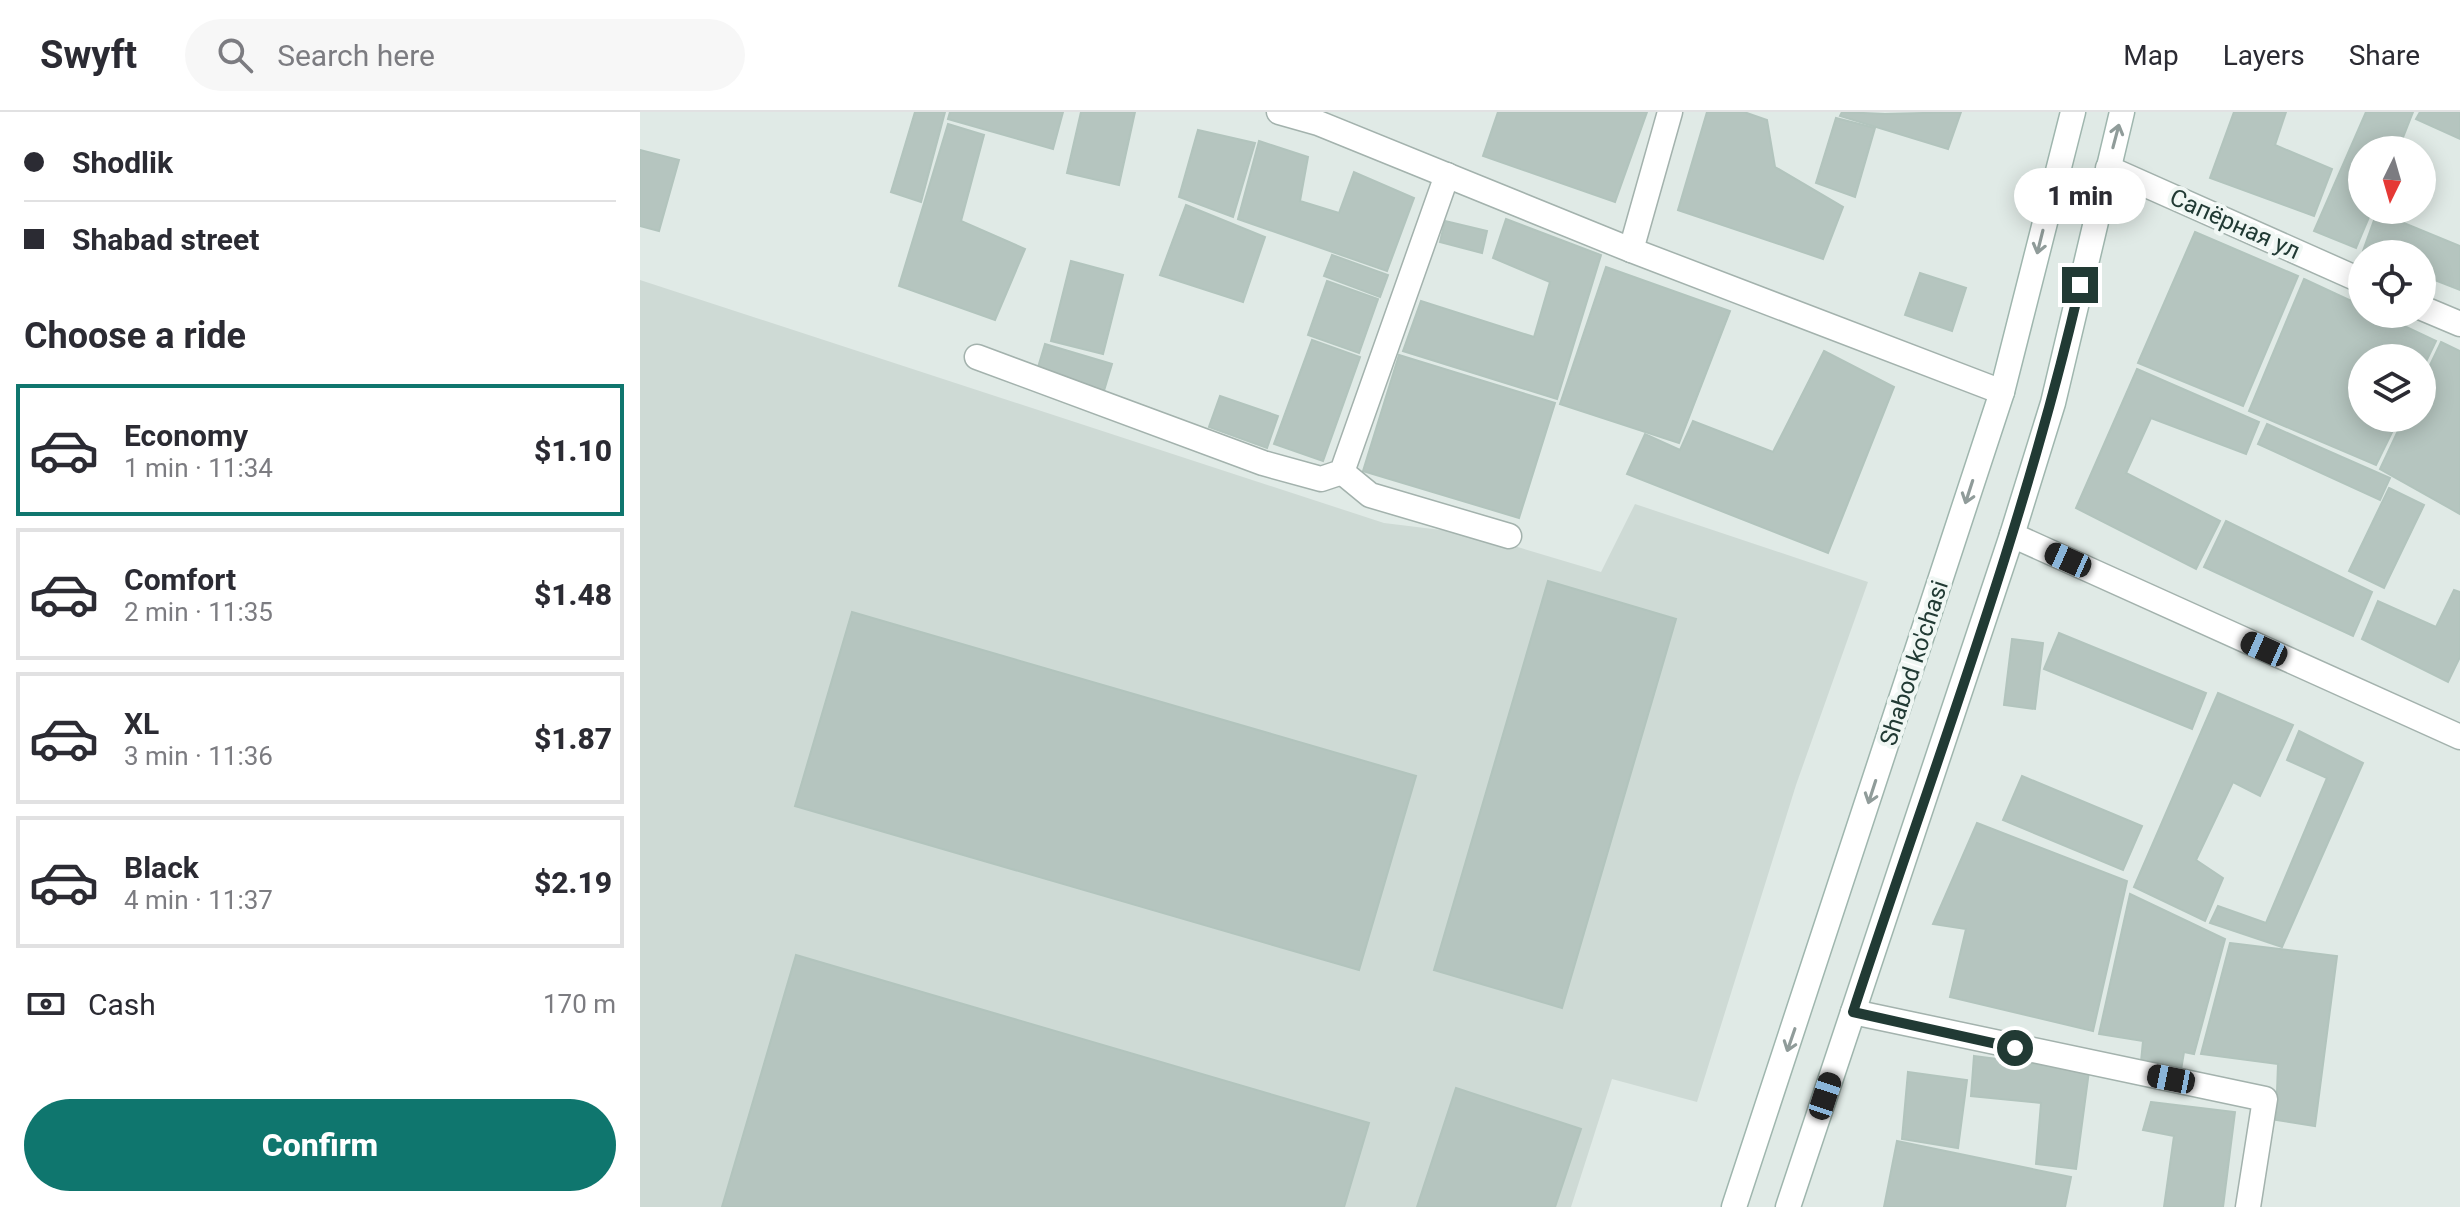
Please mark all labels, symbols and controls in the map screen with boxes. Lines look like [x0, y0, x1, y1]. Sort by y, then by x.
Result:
search box [185, 19, 745, 91]
text: Swyft [40, 33, 137, 77]
icon: search [213, 33, 257, 77]
text: Search here [277, 38, 435, 73]
text: Map [2123, 39, 2179, 72]
text: Layers [2223, 39, 2305, 72]
text: Share [2349, 39, 2420, 72]
one-way arrow [2109, 123, 2124, 149]
north arrow [2348, 136, 2436, 224]
map controls [2348, 136, 2436, 432]
text: Shodlik [72, 145, 173, 180]
callout: 1 min [2014, 169, 2146, 225]
text: 1 min [2047, 181, 2113, 211]
street label: Сапёрная ул [2166, 183, 2304, 265]
text: Shabad street [72, 222, 259, 257]
one-way arrow [2031, 228, 2046, 254]
button: locate [2348, 240, 2436, 328]
route end [2062, 267, 2098, 303]
text: Choose a ride [24, 315, 246, 357]
button: layers [2348, 344, 2436, 432]
icon: car [28, 414, 100, 486]
text: Economy [124, 418, 248, 453]
text: $1.10 [534, 433, 612, 468]
text: 1 min · 11:34 [124, 453, 273, 483]
one-way arrow [1961, 479, 1976, 504]
car [2041, 539, 2095, 581]
icon: car [28, 558, 100, 630]
text: Comfort [124, 562, 236, 597]
text: $1.48 [534, 577, 612, 612]
street label: Shabod ko'chasi [1874, 577, 1954, 749]
text: 2 min · 11:35 [124, 597, 273, 627]
car [2237, 628, 2291, 670]
icon: car [28, 702, 100, 774]
text: XL [124, 706, 159, 741]
text: $1.87 [534, 721, 612, 756]
text: 3 min · 11:36 [124, 741, 273, 771]
one-way arrow [1863, 780, 1878, 805]
icon: car [28, 846, 100, 918]
text: Black [124, 850, 199, 885]
text: $2.19 [534, 865, 612, 900]
text: 4 min · 11:37 [124, 885, 273, 915]
icon: cash [24, 982, 68, 1026]
text: Cash [88, 987, 156, 1022]
text: 170 m [543, 989, 616, 1019]
one-way arrow [1782, 1027, 1797, 1052]
route start [1997, 1030, 2033, 1066]
car [2145, 1063, 2197, 1095]
car [1806, 1069, 1844, 1123]
button: Confirm [24, 1099, 616, 1191]

